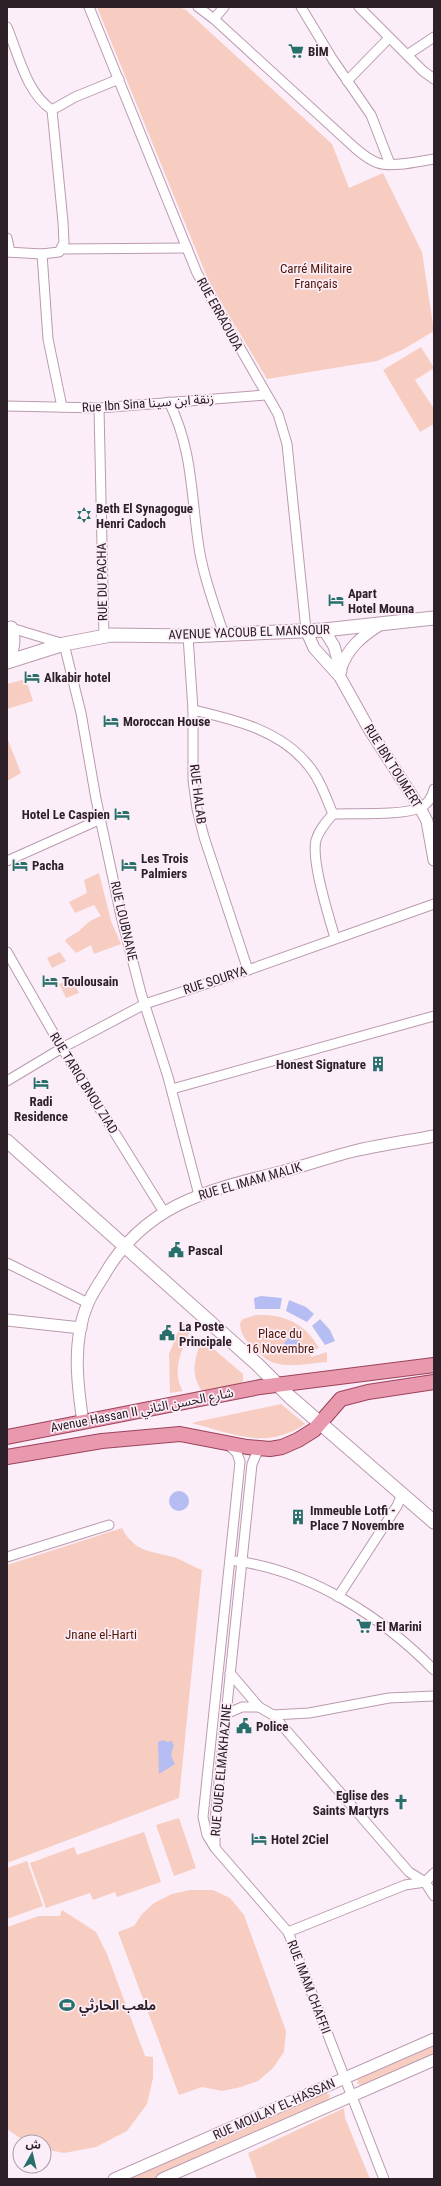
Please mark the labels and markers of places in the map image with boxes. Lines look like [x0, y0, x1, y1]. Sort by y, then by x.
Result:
supermarket icon: BİM [287, 42, 305, 60]
place label: BİM [308, 44, 329, 59]
place label: Beth El Synagogue Henri Cadoch [96, 501, 193, 531]
synagogue icon: Beth El Synagogue Henri Cadoch [75, 506, 93, 524]
place label: Apart Hotel Mouna [348, 586, 414, 616]
hotel icon: Apart Hotel Mouna [327, 591, 345, 609]
hotel icon: Alkabir hotel [23, 668, 41, 686]
place label: Alkabir hotel [44, 670, 111, 685]
hotel icon: Moroccan House [102, 712, 120, 730]
place label: Moroccan House [123, 714, 210, 729]
hotel icon: Hotel Le Caspien [113, 805, 131, 823]
place label: Hotel Le Caspien [22, 807, 110, 822]
place label: Les Trois Palmiers [141, 851, 188, 881]
hotel icon: Pacha [11, 856, 29, 874]
hotel icon: Les Trois Palmiers [120, 856, 138, 874]
place label: Pacha [32, 858, 64, 873]
hotel icon: Toulousain [41, 972, 59, 990]
place label: Toulousain [62, 974, 118, 989]
building icon: Honest Signature [369, 1055, 387, 1073]
place label: Honest Signature [276, 1057, 366, 1072]
hotel icon: Radi Residence [32, 1074, 50, 1092]
place label: Radi Residence [14, 1094, 68, 1124]
public building icon: Pascal [167, 1241, 185, 1259]
place label: Pascal [188, 1243, 223, 1258]
place label: La Poste Principale [179, 1319, 232, 1349]
public building icon: La Poste Principale [158, 1324, 176, 1342]
place label: Immeuble Lotfi - Place 7 Novembre [310, 1503, 404, 1533]
building icon: Immeuble Lotfi - Place 7 Novembre [289, 1508, 307, 1526]
supermarket icon: El Marini [355, 1617, 373, 1635]
place label: El Marini [376, 1619, 422, 1634]
public building icon: Police [235, 1717, 253, 1735]
place label: Police [256, 1719, 289, 1734]
place label: Eglise des Saints Martyrs [313, 1788, 389, 1818]
church icon: Eglise des Saints Martyrs [392, 1793, 410, 1811]
hotel icon: Hotel 2Ciel [250, 1830, 268, 1848]
place label: Hotel 2Ciel [271, 1832, 329, 1847]
sports icon: ملعب الحارثي [58, 1996, 76, 2014]
place label: ملعب الحارثي [79, 1998, 156, 2016]

